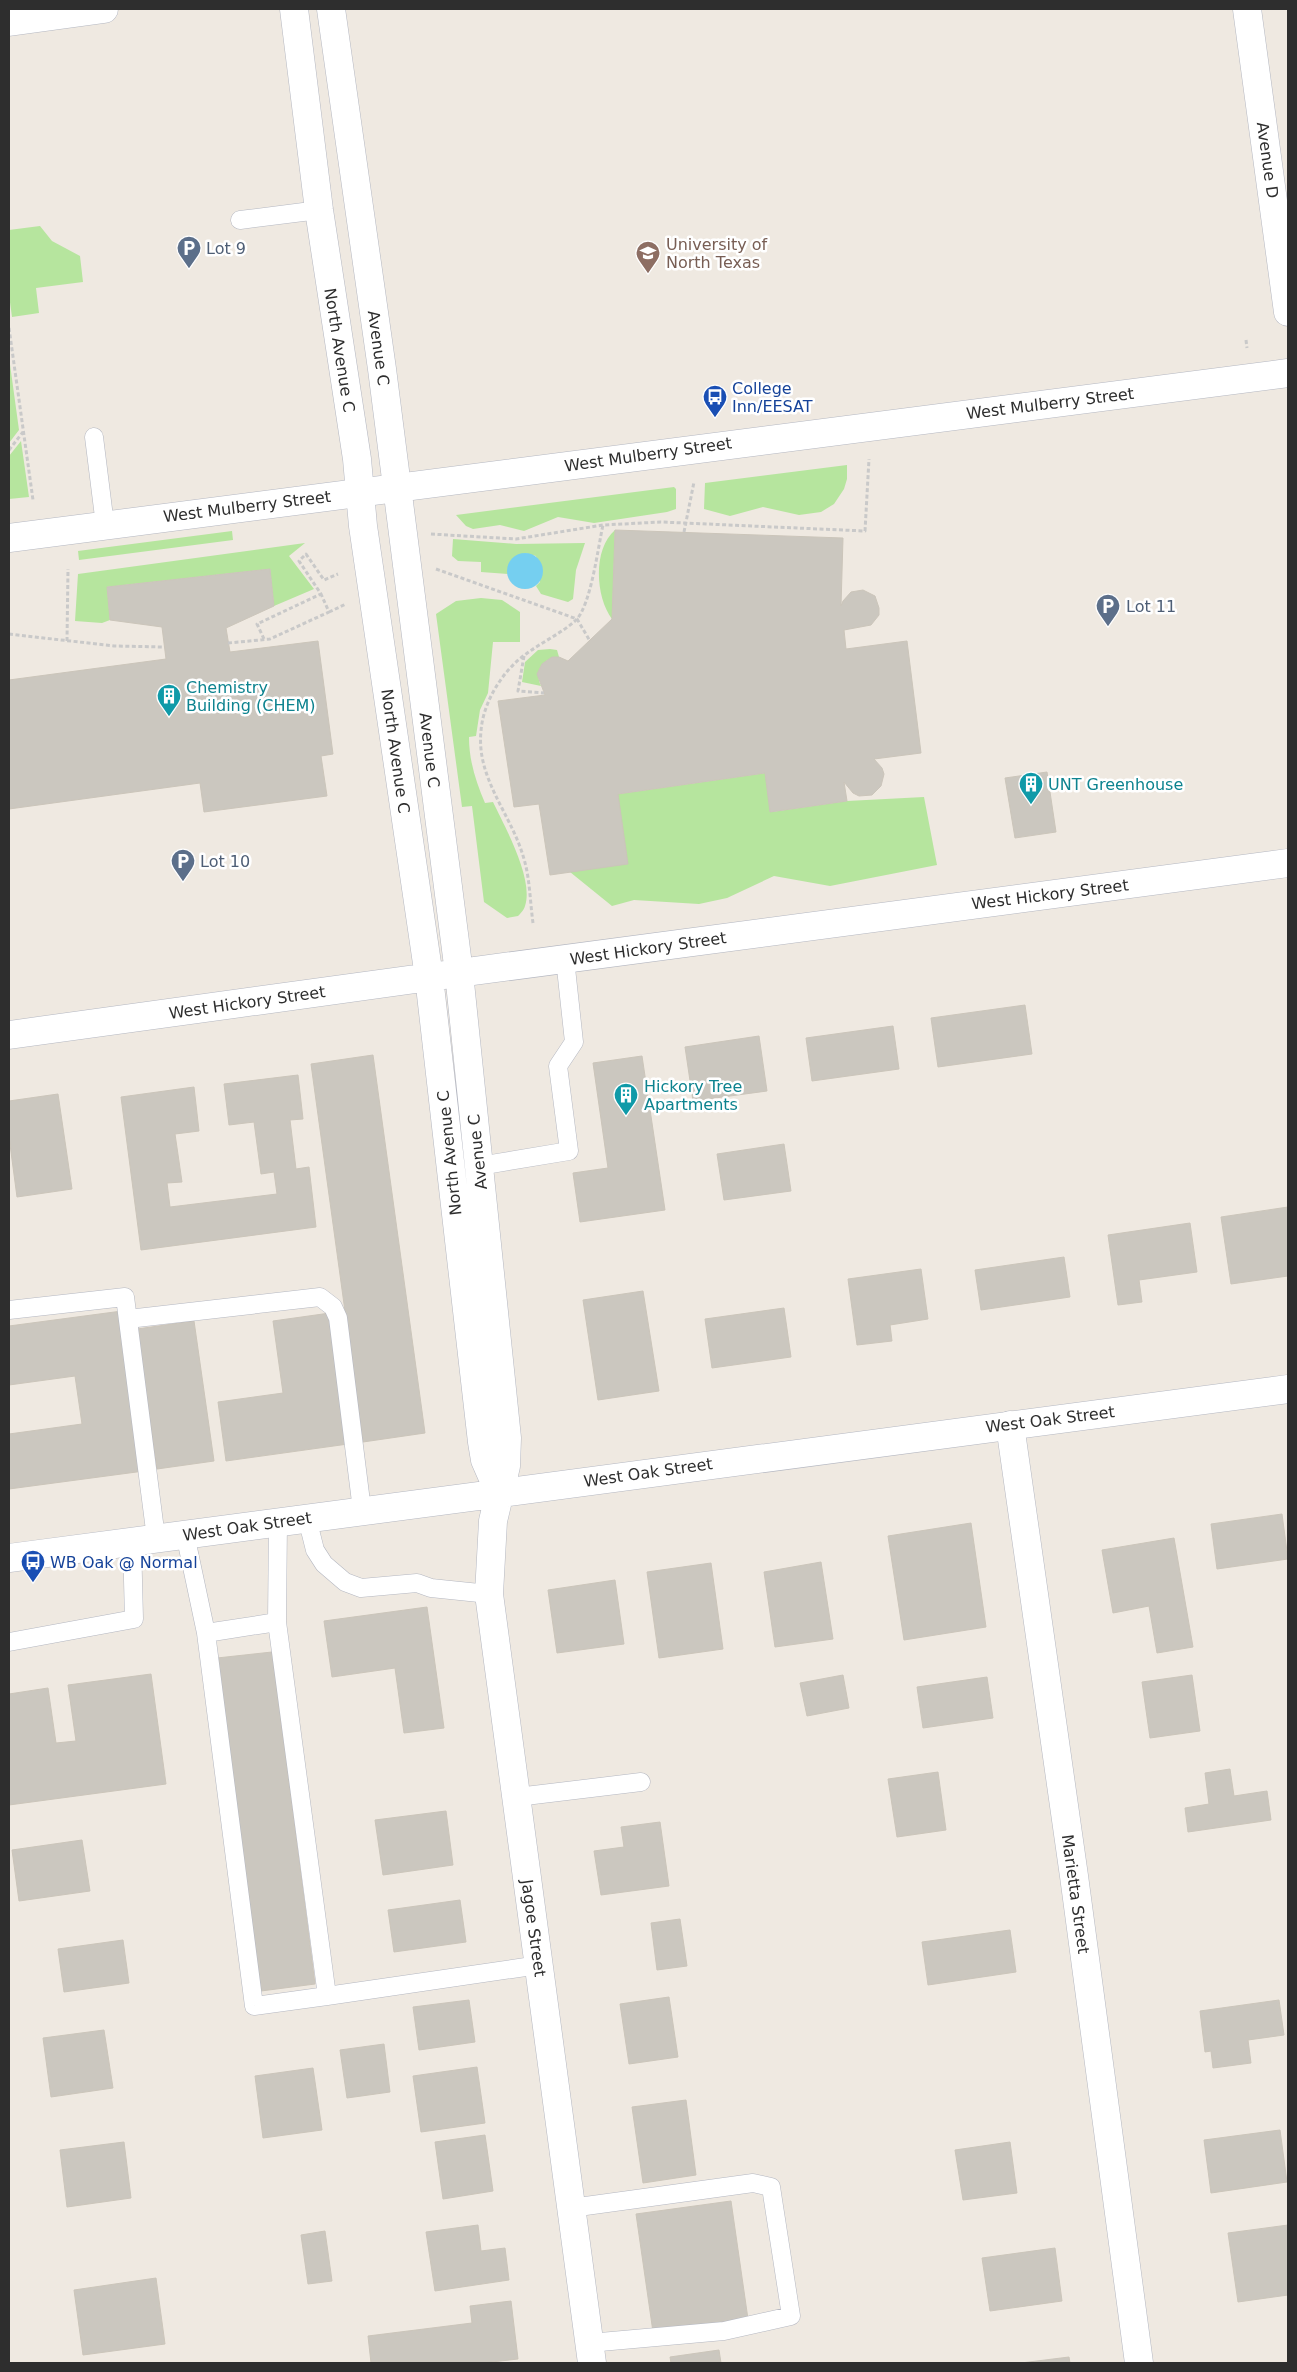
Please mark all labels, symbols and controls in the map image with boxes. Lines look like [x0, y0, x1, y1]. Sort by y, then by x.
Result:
street label: Avenue D [1253, 121, 1282, 199]
parking icon: Lot 9 [176, 235, 202, 269]
place label: University of North Texas [666, 235, 768, 272]
place label: Lot 9 [206, 239, 246, 258]
school or university icon: University of North Texas [635, 240, 661, 274]
street label: North Avenue C [320, 287, 359, 414]
street label: Avenue C [364, 309, 393, 387]
place label: College Inn/EESAT [732, 379, 813, 416]
bus stop icon: College Inn/EESAT [702, 384, 728, 418]
street label: West Mulberry Street [965, 384, 1135, 423]
street label: West Mulberry Street [563, 433, 733, 476]
street label: West Mulberry Street [162, 487, 332, 526]
parking icon: Lot 11 [1095, 593, 1121, 627]
place label: Lot 11 [1126, 597, 1176, 616]
place label: Chemistry Building (CHEM) [186, 678, 316, 715]
building icon: Chemistry Building (CHEM) [156, 683, 182, 717]
street label: North Avenue C [377, 688, 414, 815]
street label: Avenue C [415, 711, 444, 789]
building icon: UNT Greenhouse [1018, 771, 1044, 805]
place label: UNT Greenhouse [1048, 775, 1183, 794]
parking icon: Lot 10 [170, 848, 196, 882]
place label: Lot 10 [200, 852, 250, 871]
street label: West Hickory Street [971, 875, 1130, 914]
street label: West Hickory Street [569, 928, 728, 969]
street label: West Hickory Street [168, 982, 327, 1023]
place label: Hickory Tree Apartments [644, 1077, 742, 1114]
building icon: Hickory Tree Apartments [613, 1082, 639, 1116]
street label: North Avenue C [433, 1090, 466, 1216]
street label: Avenue C [464, 1113, 491, 1191]
street label: West Oak Street [984, 1402, 1116, 1437]
street label: West Oak Street [582, 1454, 714, 1491]
street label: West Oak Street [181, 1508, 313, 1545]
bus stop icon: WB Oak @ Normal [20, 1549, 46, 1583]
place label: WB Oak @ Normal [50, 1553, 198, 1572]
street label: Marietta Street [1058, 1833, 1093, 1955]
street label: Jagoe Street [517, 1877, 550, 1978]

